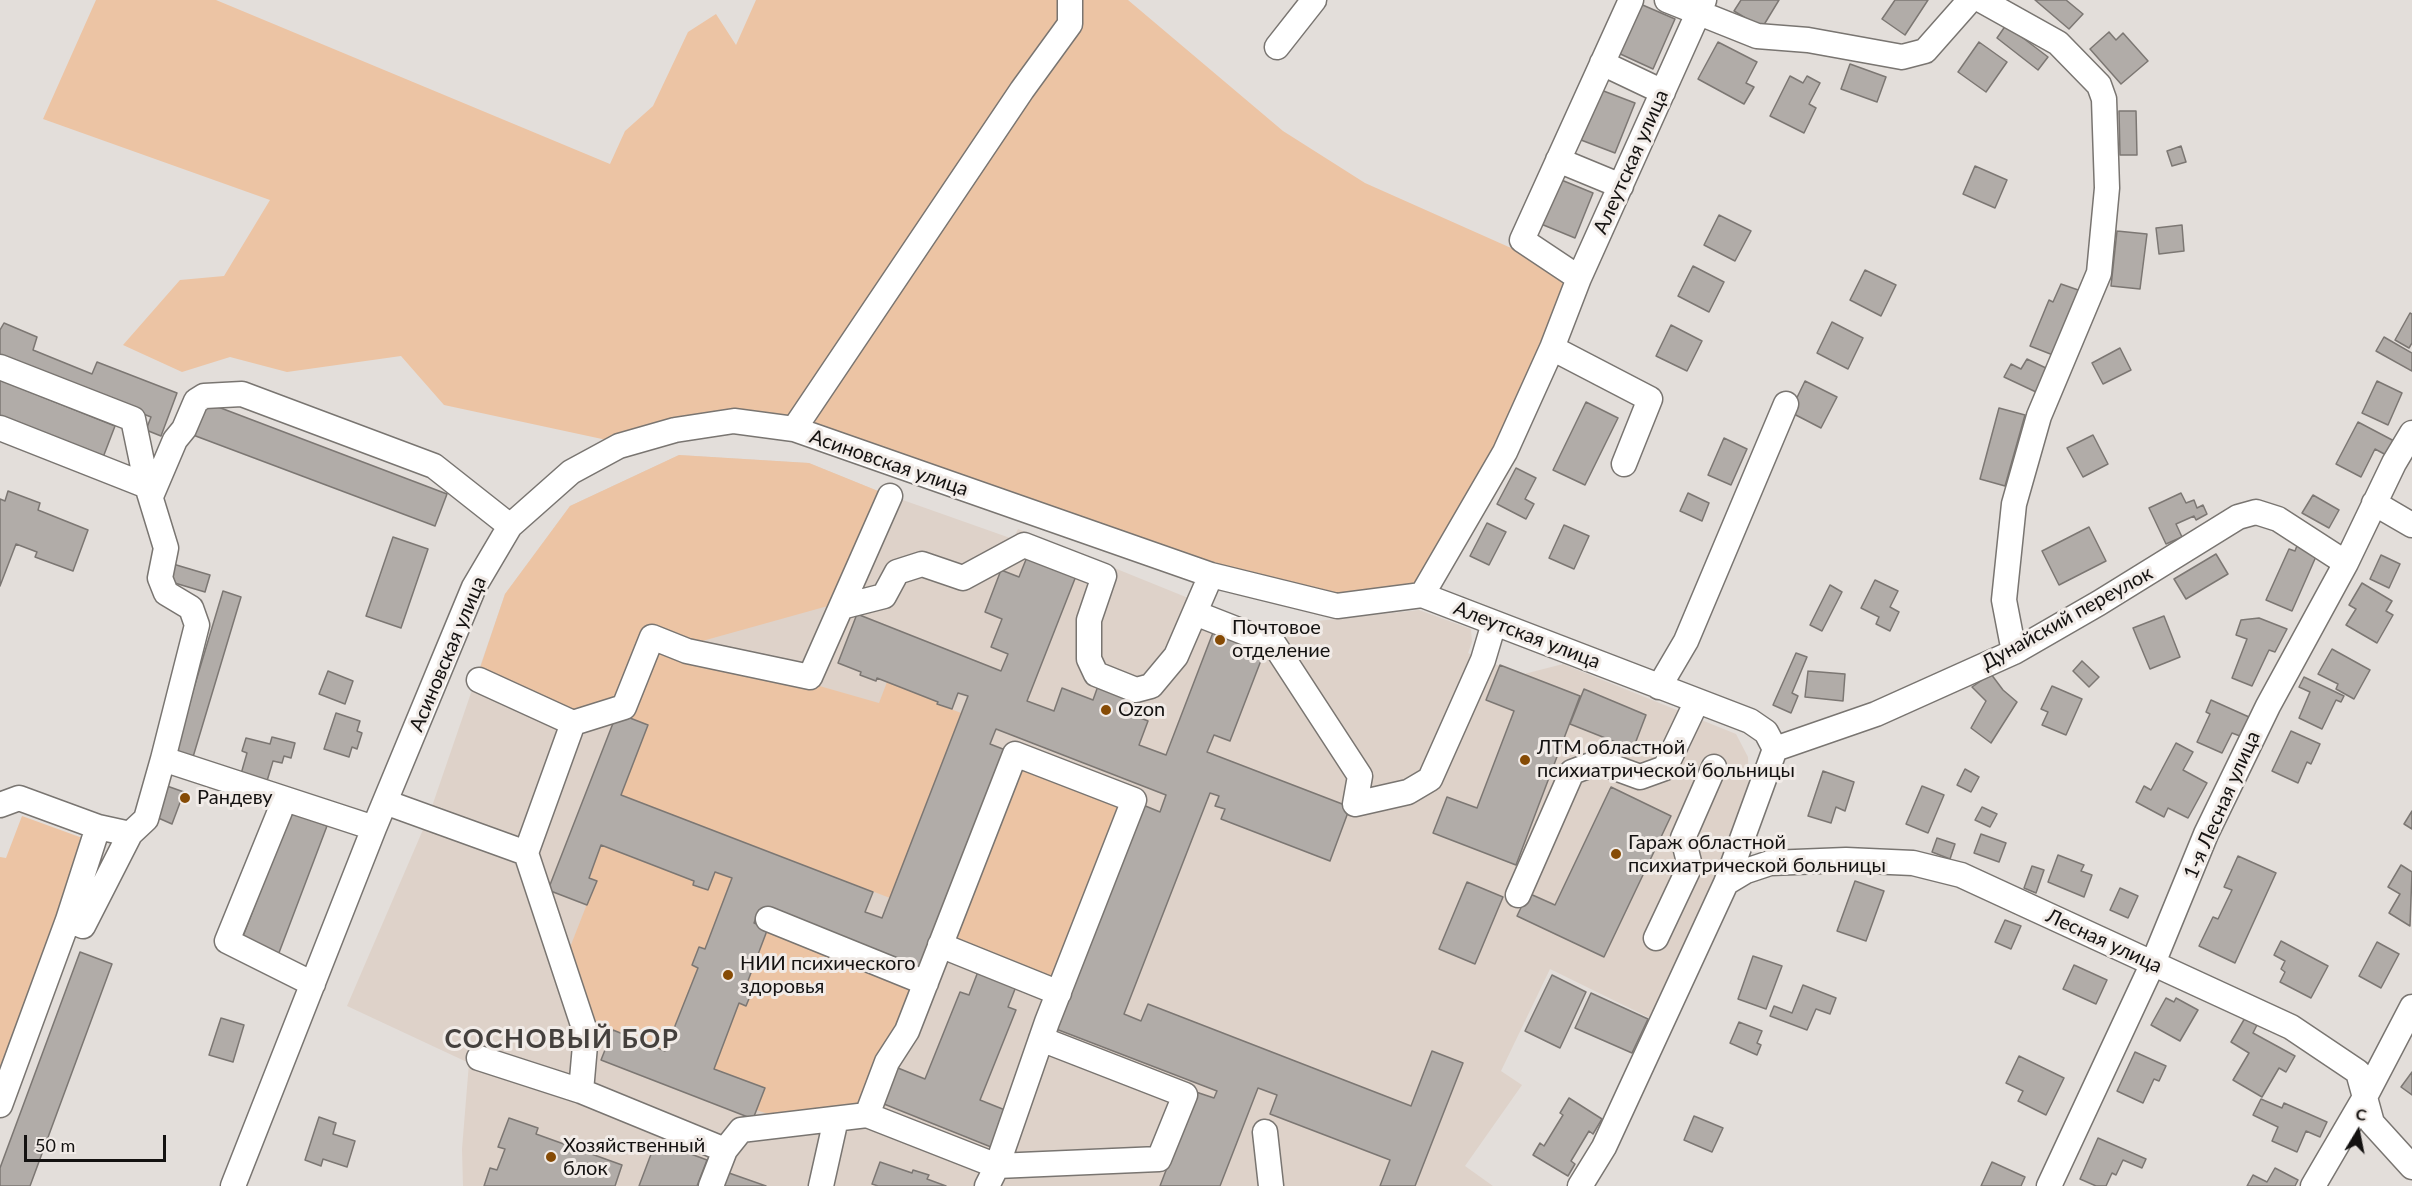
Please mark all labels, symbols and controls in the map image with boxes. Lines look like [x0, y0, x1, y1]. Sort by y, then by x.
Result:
street label: Алеутская улица [1588, 86, 1674, 238]
street label: Асиновская улица [806, 425, 972, 501]
street label: Дунайский переулок [1977, 561, 2157, 675]
street label: Асиновская улица [404, 573, 492, 735]
street label: Алеутская улица [1450, 596, 1604, 674]
place label: Почтовое отделение [1232, 616, 1330, 663]
marker: Почтовое отделение [1213, 633, 1227, 647]
place label: Ozon [1118, 698, 1165, 722]
marker: Ozon [1099, 703, 1113, 717]
street label: 1-я Лесная улица [2179, 727, 2265, 883]
place label: ЛТМ областной психиатрической больницы [1537, 736, 1795, 783]
marker: ЛТМ областной психиатрической больницы [1518, 753, 1532, 767]
place label: Рандеву [197, 786, 273, 810]
marker: Рандеву [178, 791, 192, 805]
place label: Гараж областной психиатрической больницы [1628, 831, 1886, 878]
marker: Гараж областной психиатрической больницы [1609, 847, 1623, 861]
street label: Лесная улица [2042, 904, 2166, 978]
place label: НИИ психического здоровья [740, 952, 916, 999]
marker: НИИ психического здоровья [721, 968, 735, 982]
district label: СОСНОВЫЙ БОР [445, 1024, 679, 1056]
north arrow [2328, 1102, 2388, 1162]
text: С [2354, 1104, 2368, 1124]
scale bar [27, 1123, 170, 1161]
text: 50 m [35, 1134, 75, 1156]
place label: Хозяйственный блок [563, 1134, 705, 1181]
marker: Хозяйственный блок [544, 1150, 558, 1164]

